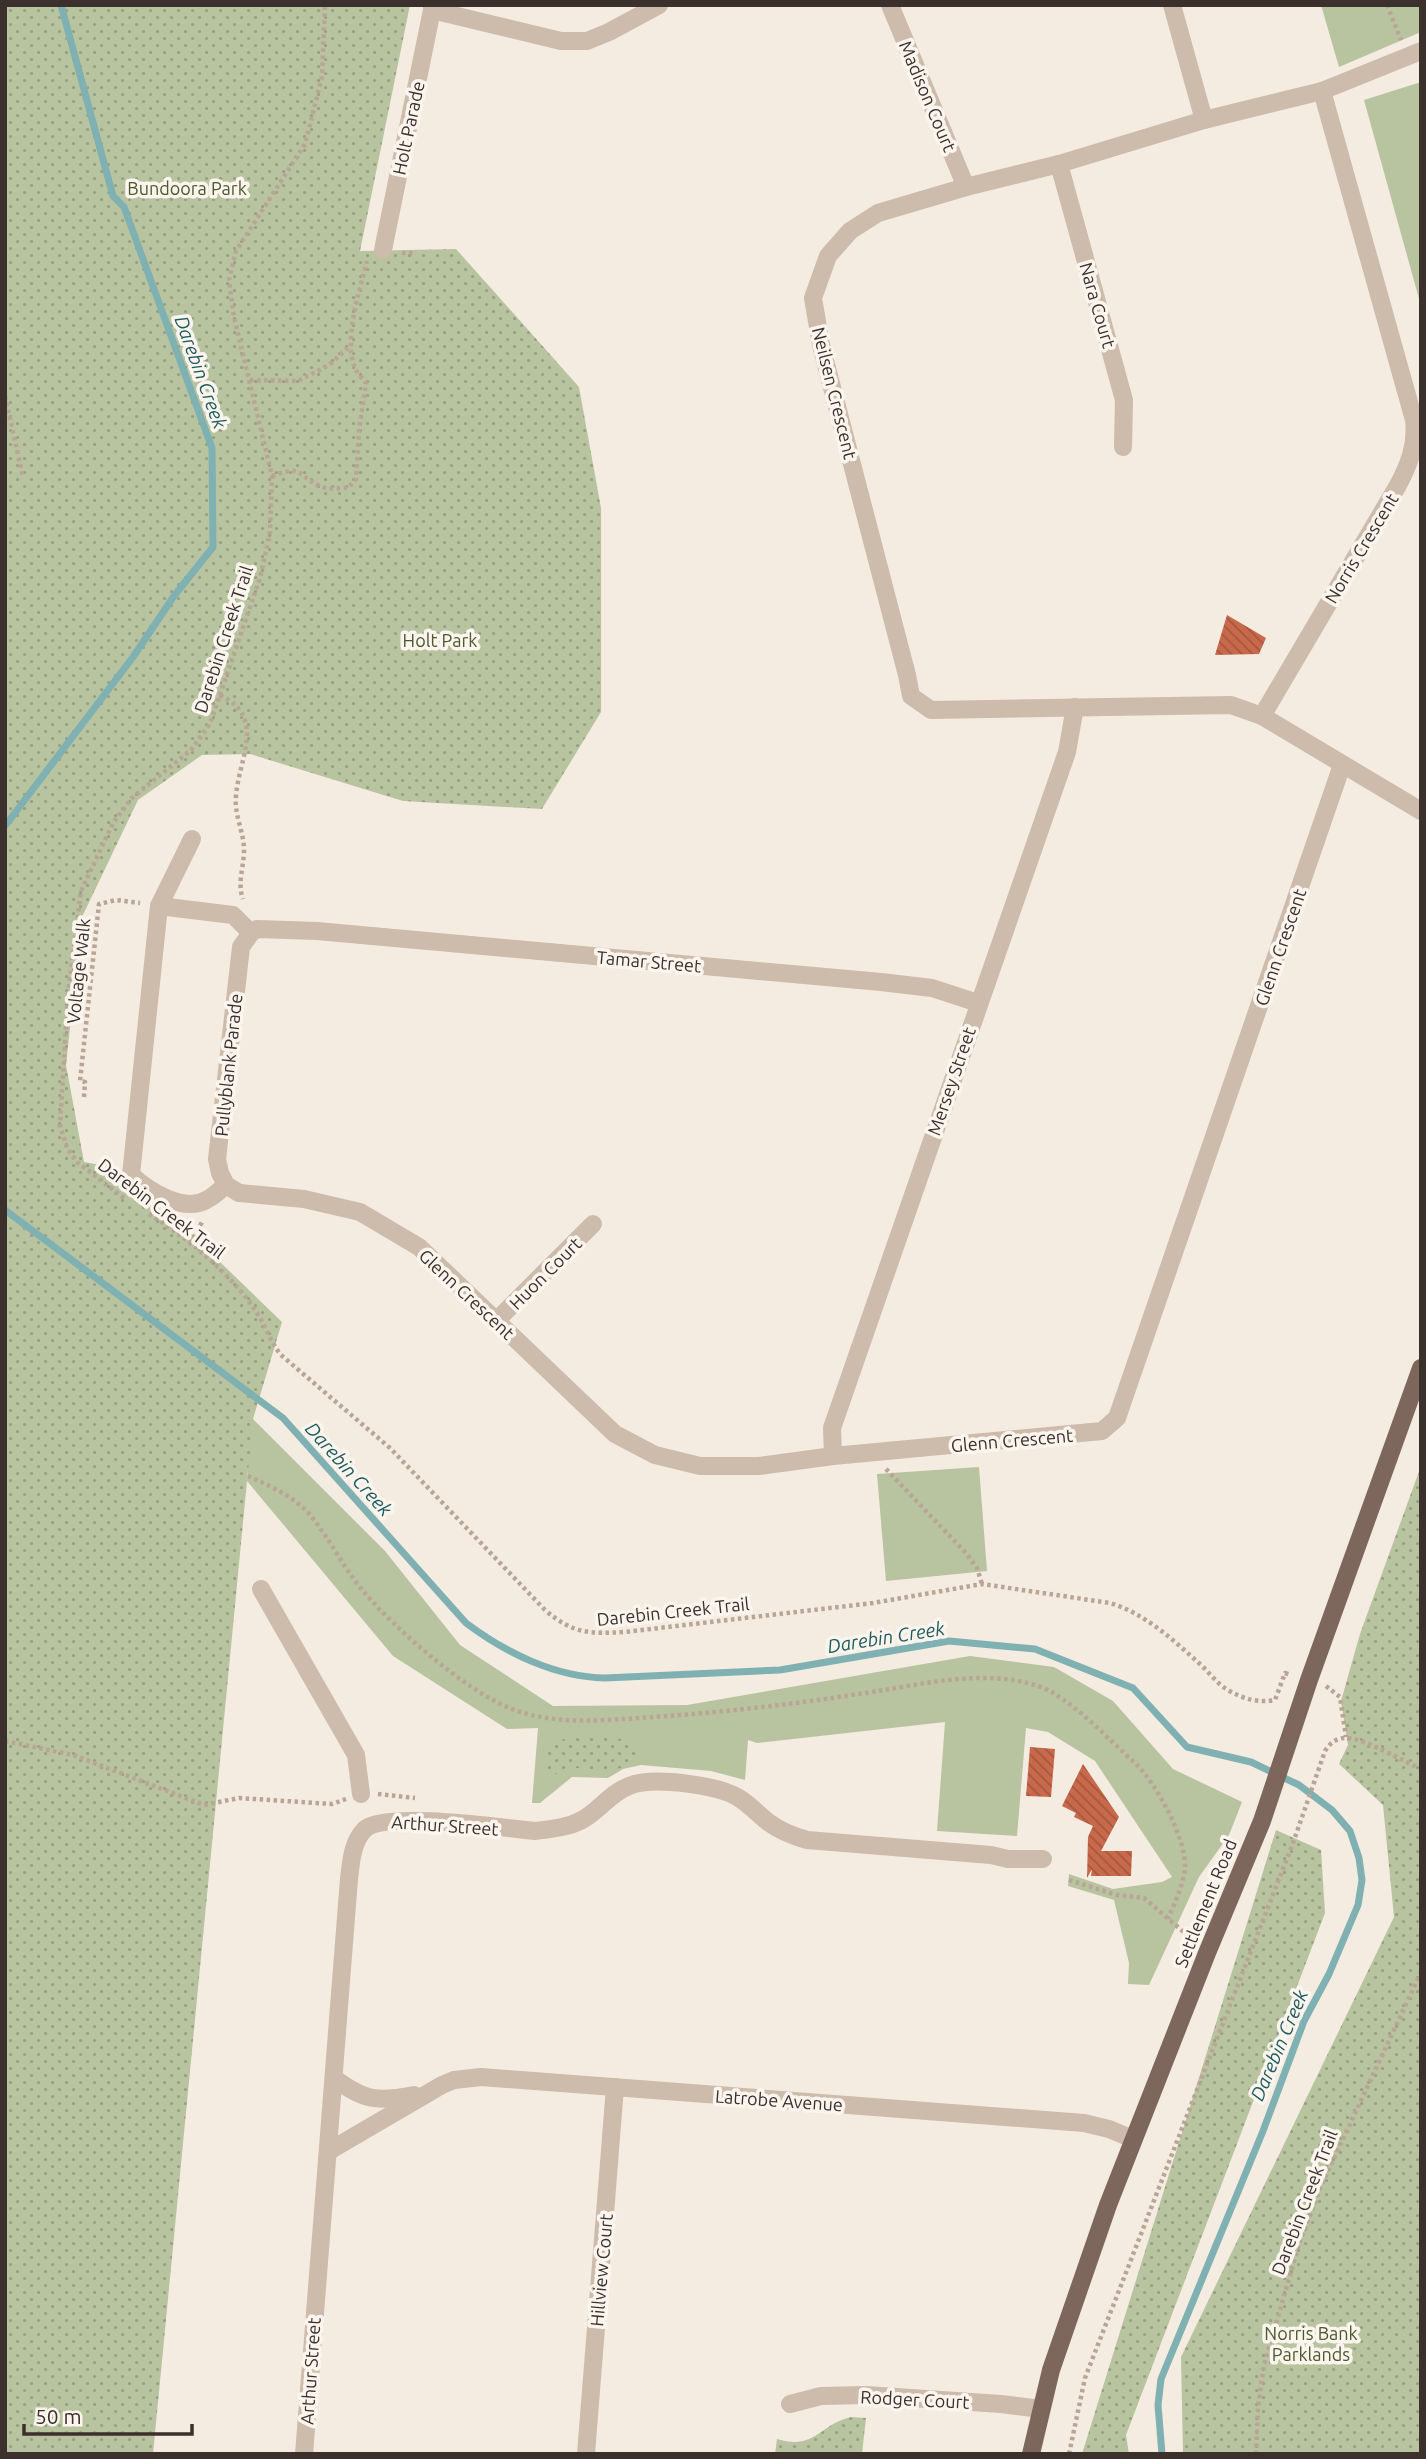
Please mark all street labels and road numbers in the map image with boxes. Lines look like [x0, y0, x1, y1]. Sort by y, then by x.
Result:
street label: Madison Court [896, 38, 960, 154]
street label: Holt Parade [388, 79, 428, 177]
street label: Nara Court [1076, 260, 1120, 350]
street label: Neilsen Crescent [809, 325, 861, 461]
street label: Norris Crescent [1320, 489, 1402, 607]
street label: Darebin Creek Trail [190, 563, 256, 715]
street label: Glenn Crescent [1251, 886, 1309, 1008]
street label: Voltage Walk [63, 917, 93, 1025]
street label: Tamar Street [596, 946, 702, 976]
street label: Pullyblank Parade [211, 993, 245, 1137]
street label: Mersey Street [923, 1024, 979, 1138]
street label: Darebin Creek Trail [95, 1154, 230, 1262]
street label: Huon Court [505, 1233, 585, 1313]
street label: Glenn Crescent [415, 1245, 519, 1343]
street label: Glenn Crescent [950, 1425, 1074, 1455]
street label: Darebin Creek Trail [596, 1593, 751, 1629]
street label: Arthur Street [391, 1811, 499, 1839]
street label: Settlement Road [1170, 1836, 1240, 1970]
street label: Latrobe Avenue [714, 2086, 844, 2114]
street label: Darebin Creek Trail [1267, 2127, 1341, 2277]
street label: Hillview Court [586, 2213, 616, 2327]
street label: Arthur Street [296, 2317, 324, 2425]
street label: Rodger Court [860, 2386, 970, 2412]

